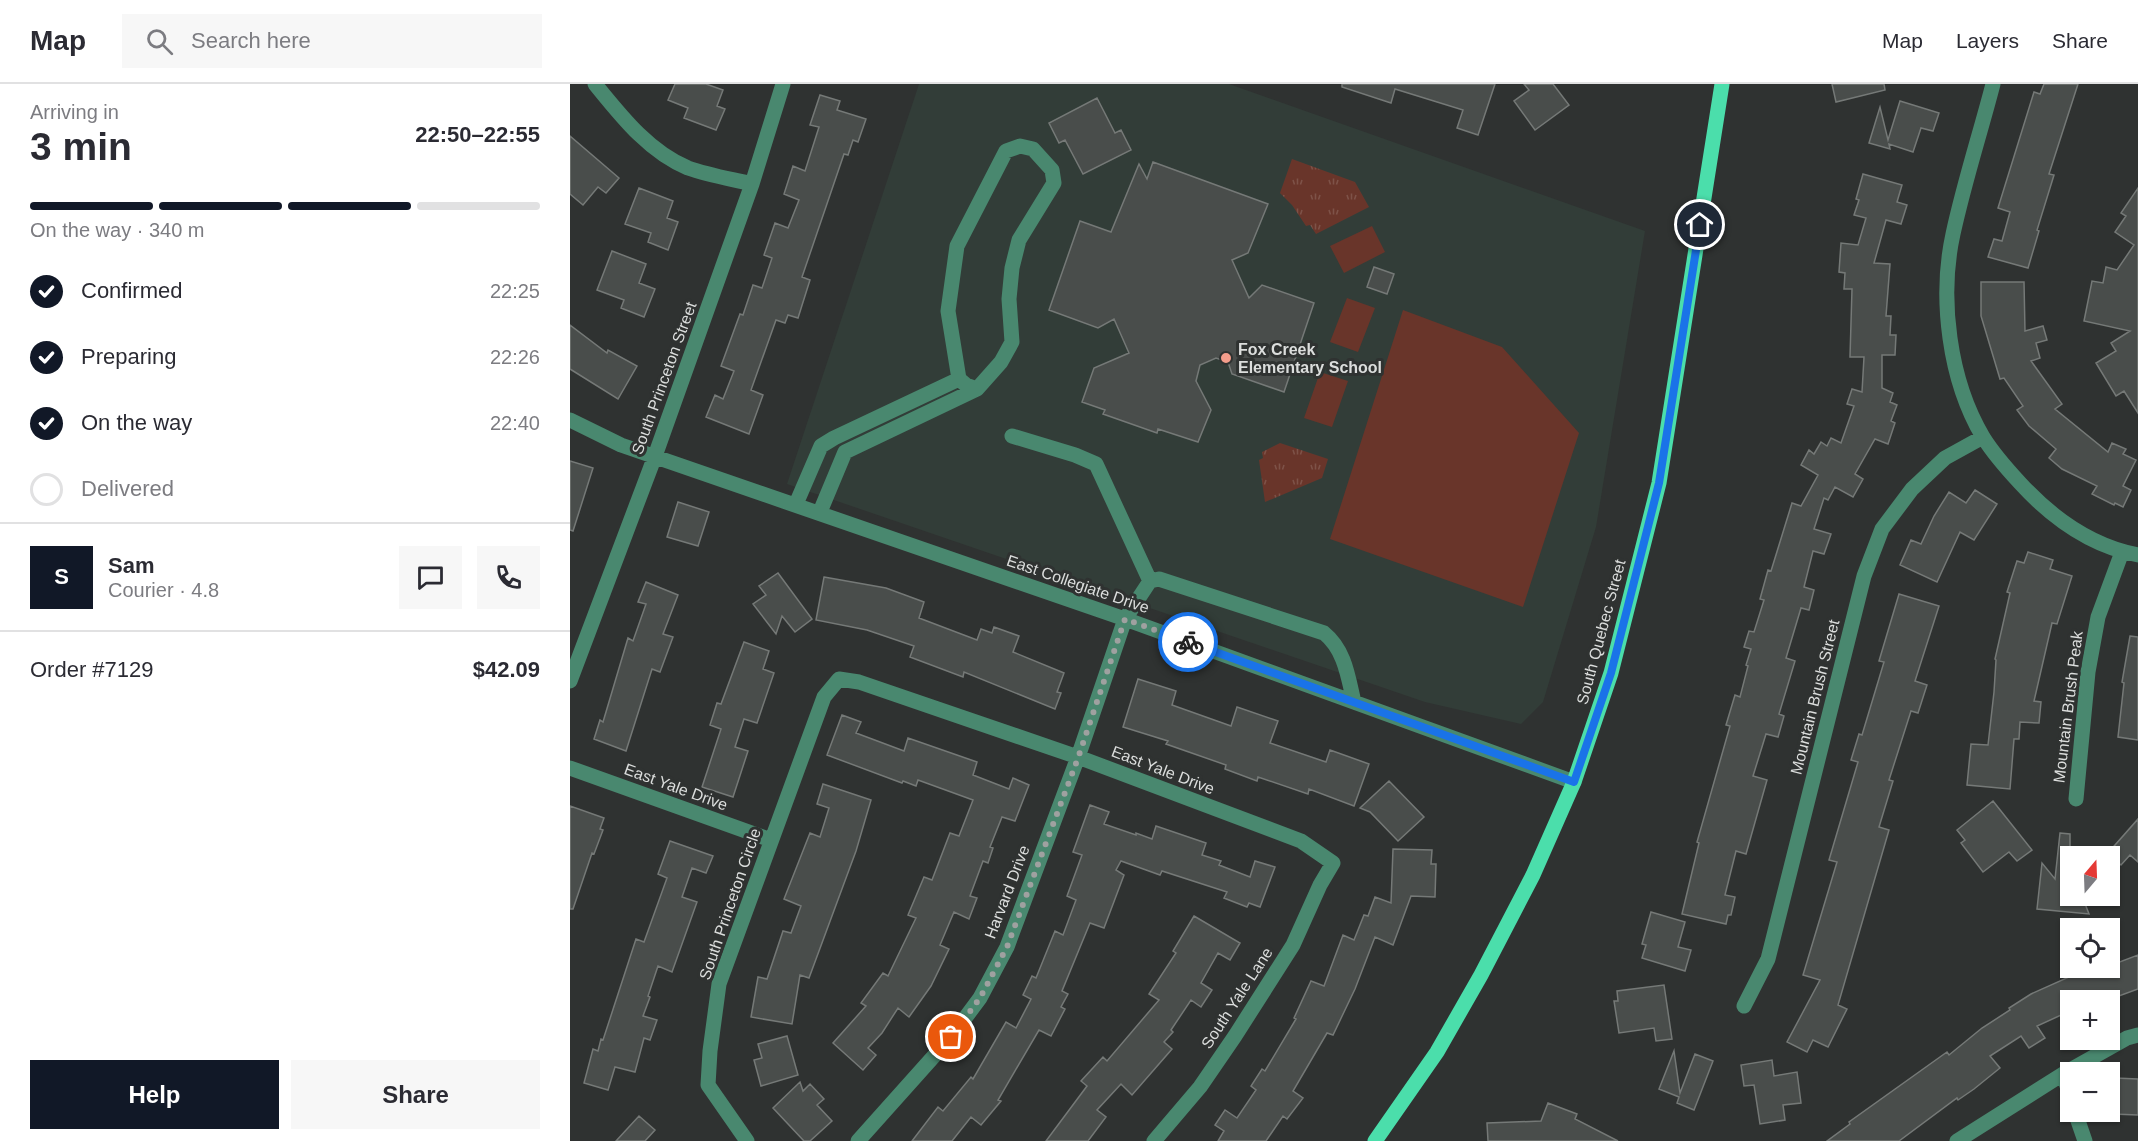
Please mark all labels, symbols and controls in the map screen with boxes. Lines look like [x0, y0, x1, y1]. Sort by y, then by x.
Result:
search box [122, 14, 542, 68]
text: Map [30, 25, 86, 56]
icon: search [143, 25, 176, 58]
text: Search here [191, 28, 311, 53]
text: Map [1882, 29, 1923, 52]
text: Layers [1956, 29, 2019, 52]
text: Share [2052, 29, 2108, 52]
text: Arriving in [30, 101, 119, 123]
text: 22:50–22:55 [415, 122, 540, 147]
text: 3 min [30, 125, 132, 168]
pin [1674, 199, 1725, 250]
icon: home [1683, 208, 1716, 241]
text: On the way · 340 m [30, 219, 205, 241]
icon: check [30, 275, 63, 308]
text: Confirmed [81, 278, 182, 303]
text: 22:25 [490, 280, 540, 302]
street label: South Princeton Street [628, 299, 700, 457]
icon: check [30, 341, 63, 374]
place label: Fox Creek Elementary School [1238, 341, 1382, 376]
text: Preparing [81, 344, 176, 369]
text: 22:26 [490, 346, 540, 368]
marker: Fox Creek Elementary School [1219, 351, 1233, 365]
icon: check [30, 407, 63, 440]
text: On the way [81, 410, 192, 435]
text: 22:40 [490, 412, 540, 434]
text: Delivered [81, 476, 174, 501]
button: chat [399, 546, 462, 609]
button: phone [477, 546, 540, 609]
street label: East Collegiate Drive [1005, 552, 1151, 616]
text: Sam [108, 553, 154, 578]
street label: South Quebec Street [1573, 557, 1629, 706]
text: S [54, 564, 69, 589]
text: Courier · 4.8 [108, 579, 219, 601]
courier [1158, 612, 1218, 672]
street label: Mountain Brush Street [1787, 617, 1843, 776]
icon: bike [1172, 626, 1205, 659]
street label: Mountain Brush Peak [2050, 629, 2086, 784]
text: Order #7129 [30, 657, 154, 682]
text: $42.09 [473, 657, 540, 682]
street label: East Yale Drive [1109, 743, 1217, 797]
street label: East Yale Drive [622, 760, 730, 814]
street label: South Princeton Circle [696, 826, 764, 982]
street label: Harvard Drive [981, 843, 1033, 941]
north arrow [2060, 846, 2120, 906]
map controls [2060, 846, 2120, 1122]
button: locate [2060, 918, 2120, 978]
street label: South Yale Lane [1198, 944, 1276, 1052]
button: + [2060, 990, 2120, 1050]
pin [925, 1011, 976, 1062]
icon: bag [934, 1020, 967, 1053]
button: Help [30, 1060, 279, 1129]
button: Share [291, 1060, 540, 1129]
button: − [2060, 1062, 2120, 1122]

